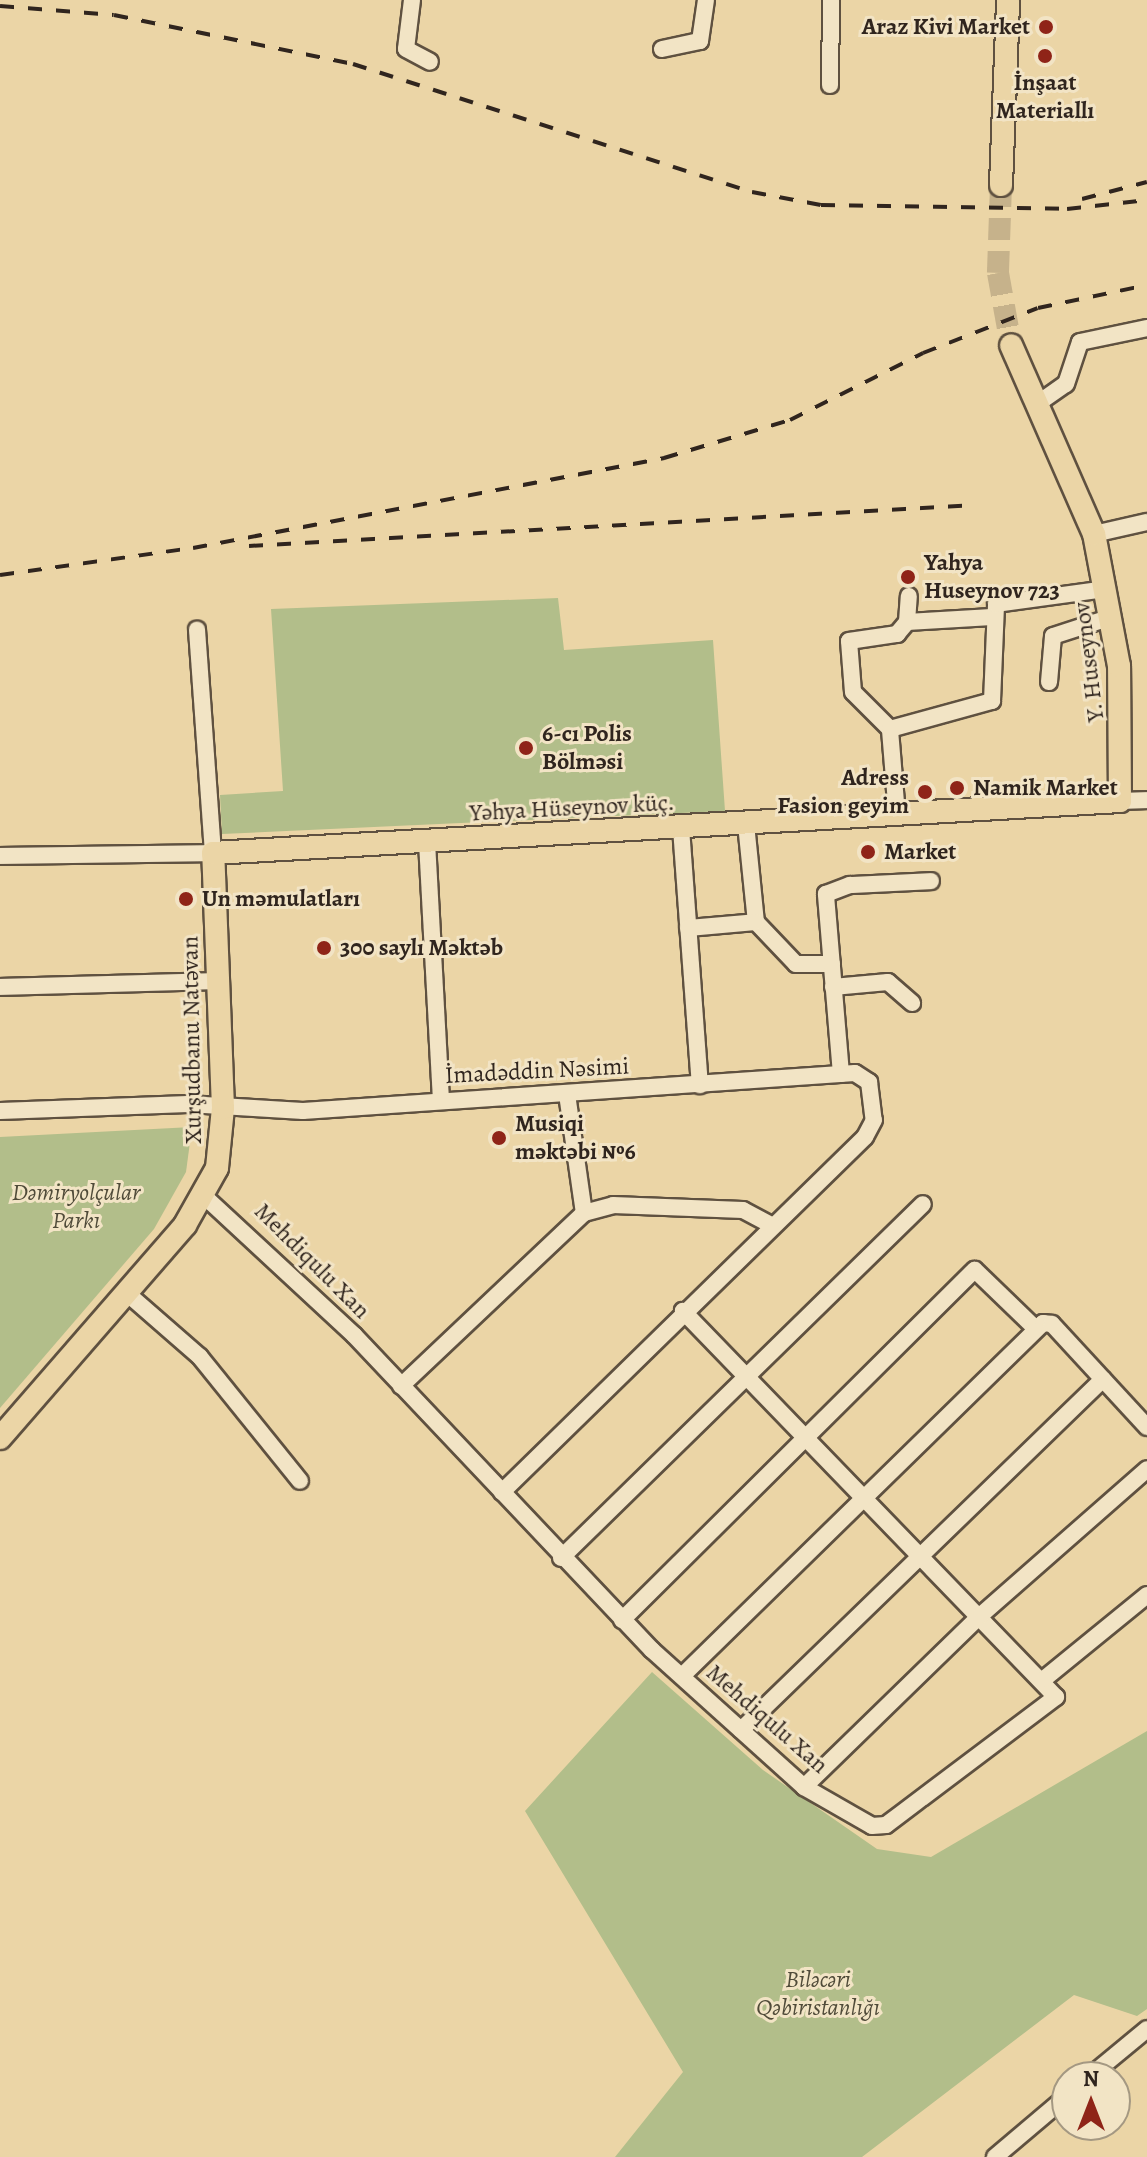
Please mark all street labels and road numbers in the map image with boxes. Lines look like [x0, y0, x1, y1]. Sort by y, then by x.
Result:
street label: Y. Huseynov [1067, 600, 1111, 724]
street label: Yəhya Hüseynov küç. [469, 788, 675, 828]
street label: Xurşudbanu Natəvan [176, 936, 208, 1144]
street label: İmadəddin Nəsimi [444, 1052, 630, 1090]
street label: Mehdiqulu Xan [248, 1197, 376, 1325]
street label: Mehdiqulu Xan [700, 1658, 834, 1780]

